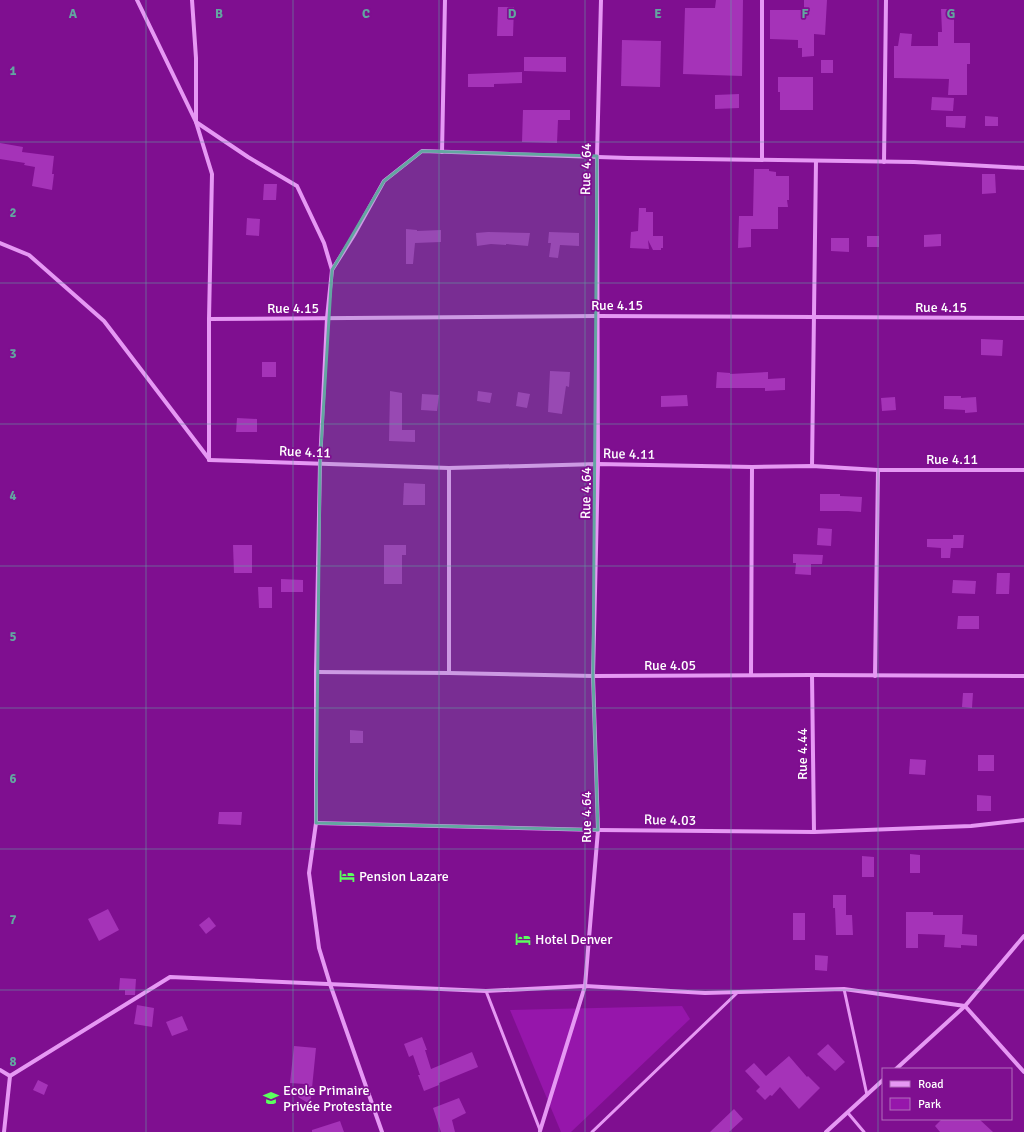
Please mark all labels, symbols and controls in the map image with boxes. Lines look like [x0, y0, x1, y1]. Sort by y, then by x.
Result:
text: A [69, 6, 78, 22]
text: B [215, 6, 223, 22]
text: C [362, 6, 370, 22]
text: D [508, 6, 517, 22]
text: E [654, 6, 662, 22]
text: F [802, 6, 809, 22]
text: G [947, 6, 955, 22]
text: 1 [9, 63, 17, 79]
street label: Rue 4.64 [577, 142, 595, 195]
text: 2 [9, 205, 17, 221]
street label: Rue 4.15 [591, 297, 643, 314]
street label: Rue 4.15 [915, 299, 967, 316]
street label: Rue 4.15 [267, 300, 319, 317]
text: 3 [9, 346, 17, 362]
street label: Rue 4.11 [279, 443, 331, 461]
street label: Rue 4.11 [603, 445, 655, 463]
street label: Rue 4.11 [926, 451, 978, 468]
street label: Rue 4.64 [577, 466, 595, 519]
text: 4 [9, 488, 17, 504]
text: 5 [9, 629, 17, 645]
street label: Rue 4.05 [644, 657, 696, 674]
street label: Rue 4.44 [794, 727, 811, 780]
text: 6 [9, 771, 17, 787]
street label: Rue 4.64 [578, 790, 595, 843]
street label: Rue 4.03 [644, 811, 696, 829]
hotel icon: Pension Lazare [338, 867, 356, 885]
place label: Pension Lazare [359, 868, 449, 885]
text: 7 [9, 912, 17, 928]
hotel icon: Hotel Denver [514, 930, 532, 948]
place label: Hotel Denver [535, 931, 613, 948]
text: 8 [9, 1054, 17, 1070]
legend [882, 1068, 1012, 1120]
text: Road [918, 1077, 944, 1092]
place label: Ecole Primaire Privée Protestante [283, 1082, 392, 1115]
school or university icon: Ecole Primaire Privée Protestante [262, 1089, 280, 1107]
text: Park [918, 1097, 941, 1112]

